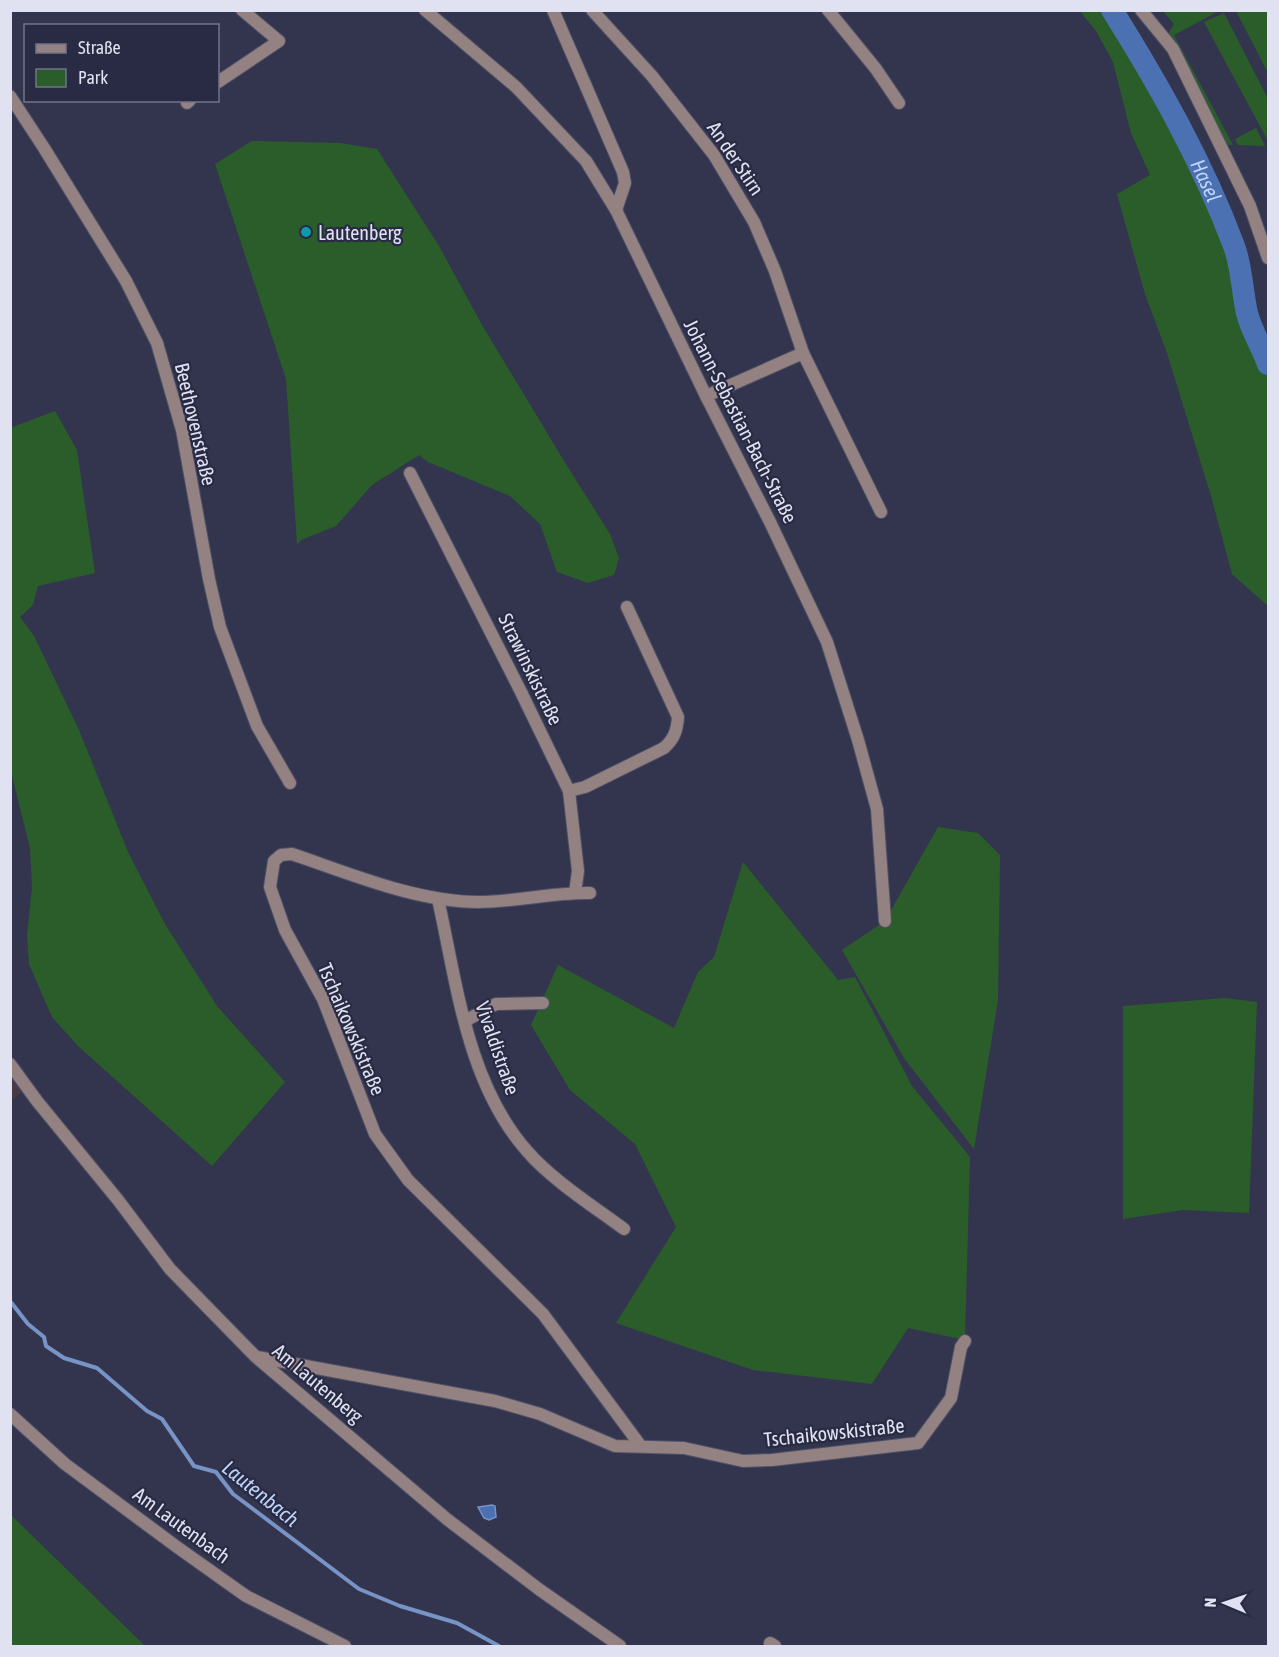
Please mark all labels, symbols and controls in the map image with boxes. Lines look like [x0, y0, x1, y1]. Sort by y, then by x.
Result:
legend [24, 24, 219, 102]
text: Straße [78, 37, 121, 58]
text: Park [78, 67, 108, 88]
street label: An der Stirn [703, 117, 769, 199]
water label: Hasel [1186, 155, 1227, 206]
place label: Lautenberg [318, 221, 402, 244]
marker: Lautenberg [299, 225, 313, 239]
street label: Johann-Sebastian-Bach-Straße [680, 315, 802, 527]
street label: Beethovenstraße [171, 360, 221, 488]
street label: Strawinskistraße [494, 610, 568, 728]
street label: Tschaikowskistraße [314, 960, 390, 1098]
street label: Vivaldistraße [471, 998, 525, 1098]
street label: Am Lautenberg [268, 1339, 368, 1428]
street label: Tschaikowskistraße [763, 1413, 905, 1451]
water label: Lautenbach [218, 1455, 304, 1531]
street label: Am Lautenbach [129, 1482, 235, 1568]
north arrow [1195, 1573, 1255, 1633]
text: N [1201, 1597, 1219, 1608]

